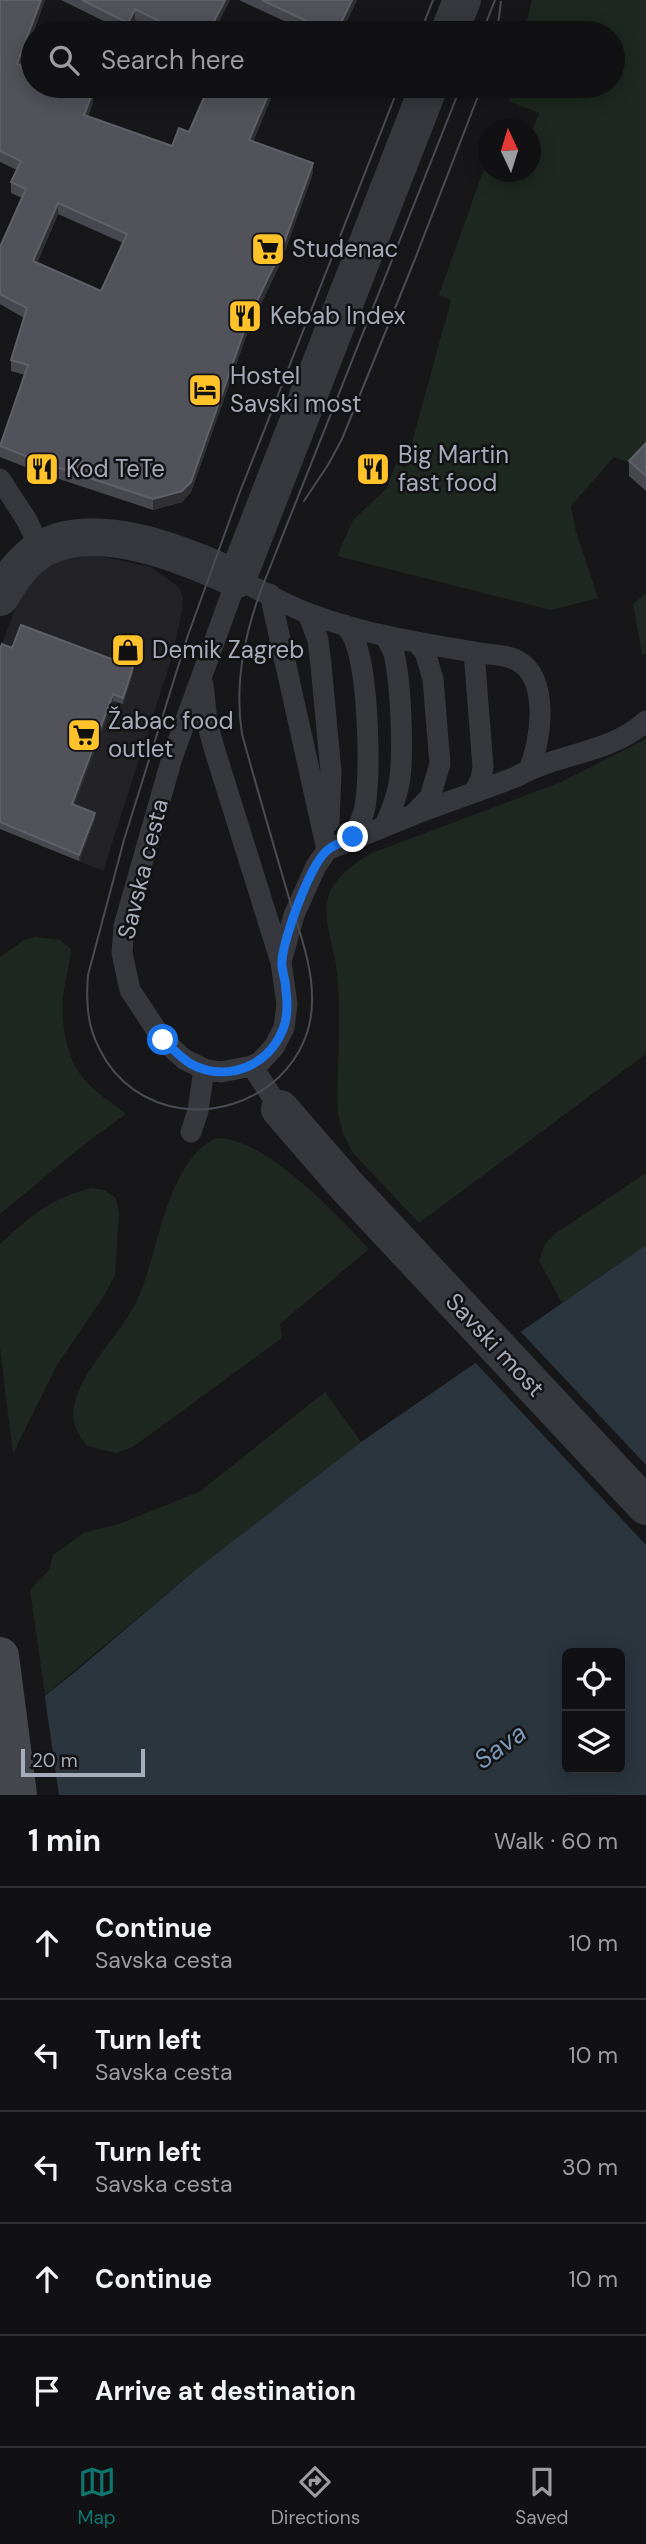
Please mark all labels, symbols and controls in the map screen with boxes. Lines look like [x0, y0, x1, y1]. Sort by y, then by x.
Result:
search box [21, 21, 625, 98]
icon: search [45, 41, 83, 79]
text: Search here [101, 43, 244, 77]
north arrow [478, 119, 541, 182]
supermarket icon: Studenac [249, 230, 287, 268]
place label: Studenac [292, 233, 398, 264]
restaurant icon: Kebab Index [226, 297, 264, 335]
place label: Kebab Index [270, 300, 406, 331]
place label: Hostel Savski most [230, 360, 361, 419]
hotel icon: Hostel Savski most [186, 371, 224, 409]
place label: Big Martin fast food [398, 439, 509, 498]
restaurant icon: Kod TeTe [23, 450, 61, 488]
restaurant icon: Big Martin fast food [354, 450, 392, 488]
place label: Kod TeTe [66, 453, 165, 484]
shop icon: Demik Zagreb [109, 631, 147, 669]
place label: Demik Zagreb [152, 634, 304, 665]
place label: Žabac food outlet [108, 705, 233, 764]
supermarket icon: Žabac food outlet [65, 716, 103, 754]
street label: Savska cesta [110, 796, 175, 942]
route end [337, 821, 368, 852]
route start [147, 1024, 178, 1055]
street label: Savski most [439, 1286, 552, 1403]
map controls [562, 1648, 625, 1774]
button: locate [562, 1648, 625, 1711]
button: layers [562, 1711, 625, 1774]
water label: Sava [467, 1715, 533, 1777]
scale bar [21, 1746, 145, 1778]
text: 20 m [32, 1748, 78, 1773]
text: 1 min [28, 1821, 101, 1860]
text: Walk · 60 m [494, 1826, 618, 1856]
text: Continue [95, 1911, 212, 1945]
icon: ahead [28, 1924, 66, 1962]
text: 10 m [568, 1928, 618, 1958]
text: Savska cesta [95, 1945, 232, 1975]
text: Turn left [95, 2023, 202, 2057]
icon: left [28, 2036, 66, 2074]
text: 10 m [568, 2040, 618, 2070]
text: Savska cesta [95, 2057, 232, 2087]
text: Turn left [95, 2135, 202, 2169]
icon: left [28, 2148, 66, 2186]
text: 30 m [562, 2152, 618, 2182]
text: Savska cesta [95, 2169, 232, 2199]
icon: ahead [28, 2260, 66, 2298]
text: Continue [95, 2262, 212, 2296]
text: 10 m [568, 2264, 618, 2294]
icon: arrive [28, 2372, 66, 2410]
text: Arrive at destination [95, 2374, 356, 2408]
tab: Map [78, 2463, 116, 2530]
tab: Directions [271, 2463, 360, 2530]
tab: Saved [515, 2463, 568, 2530]

